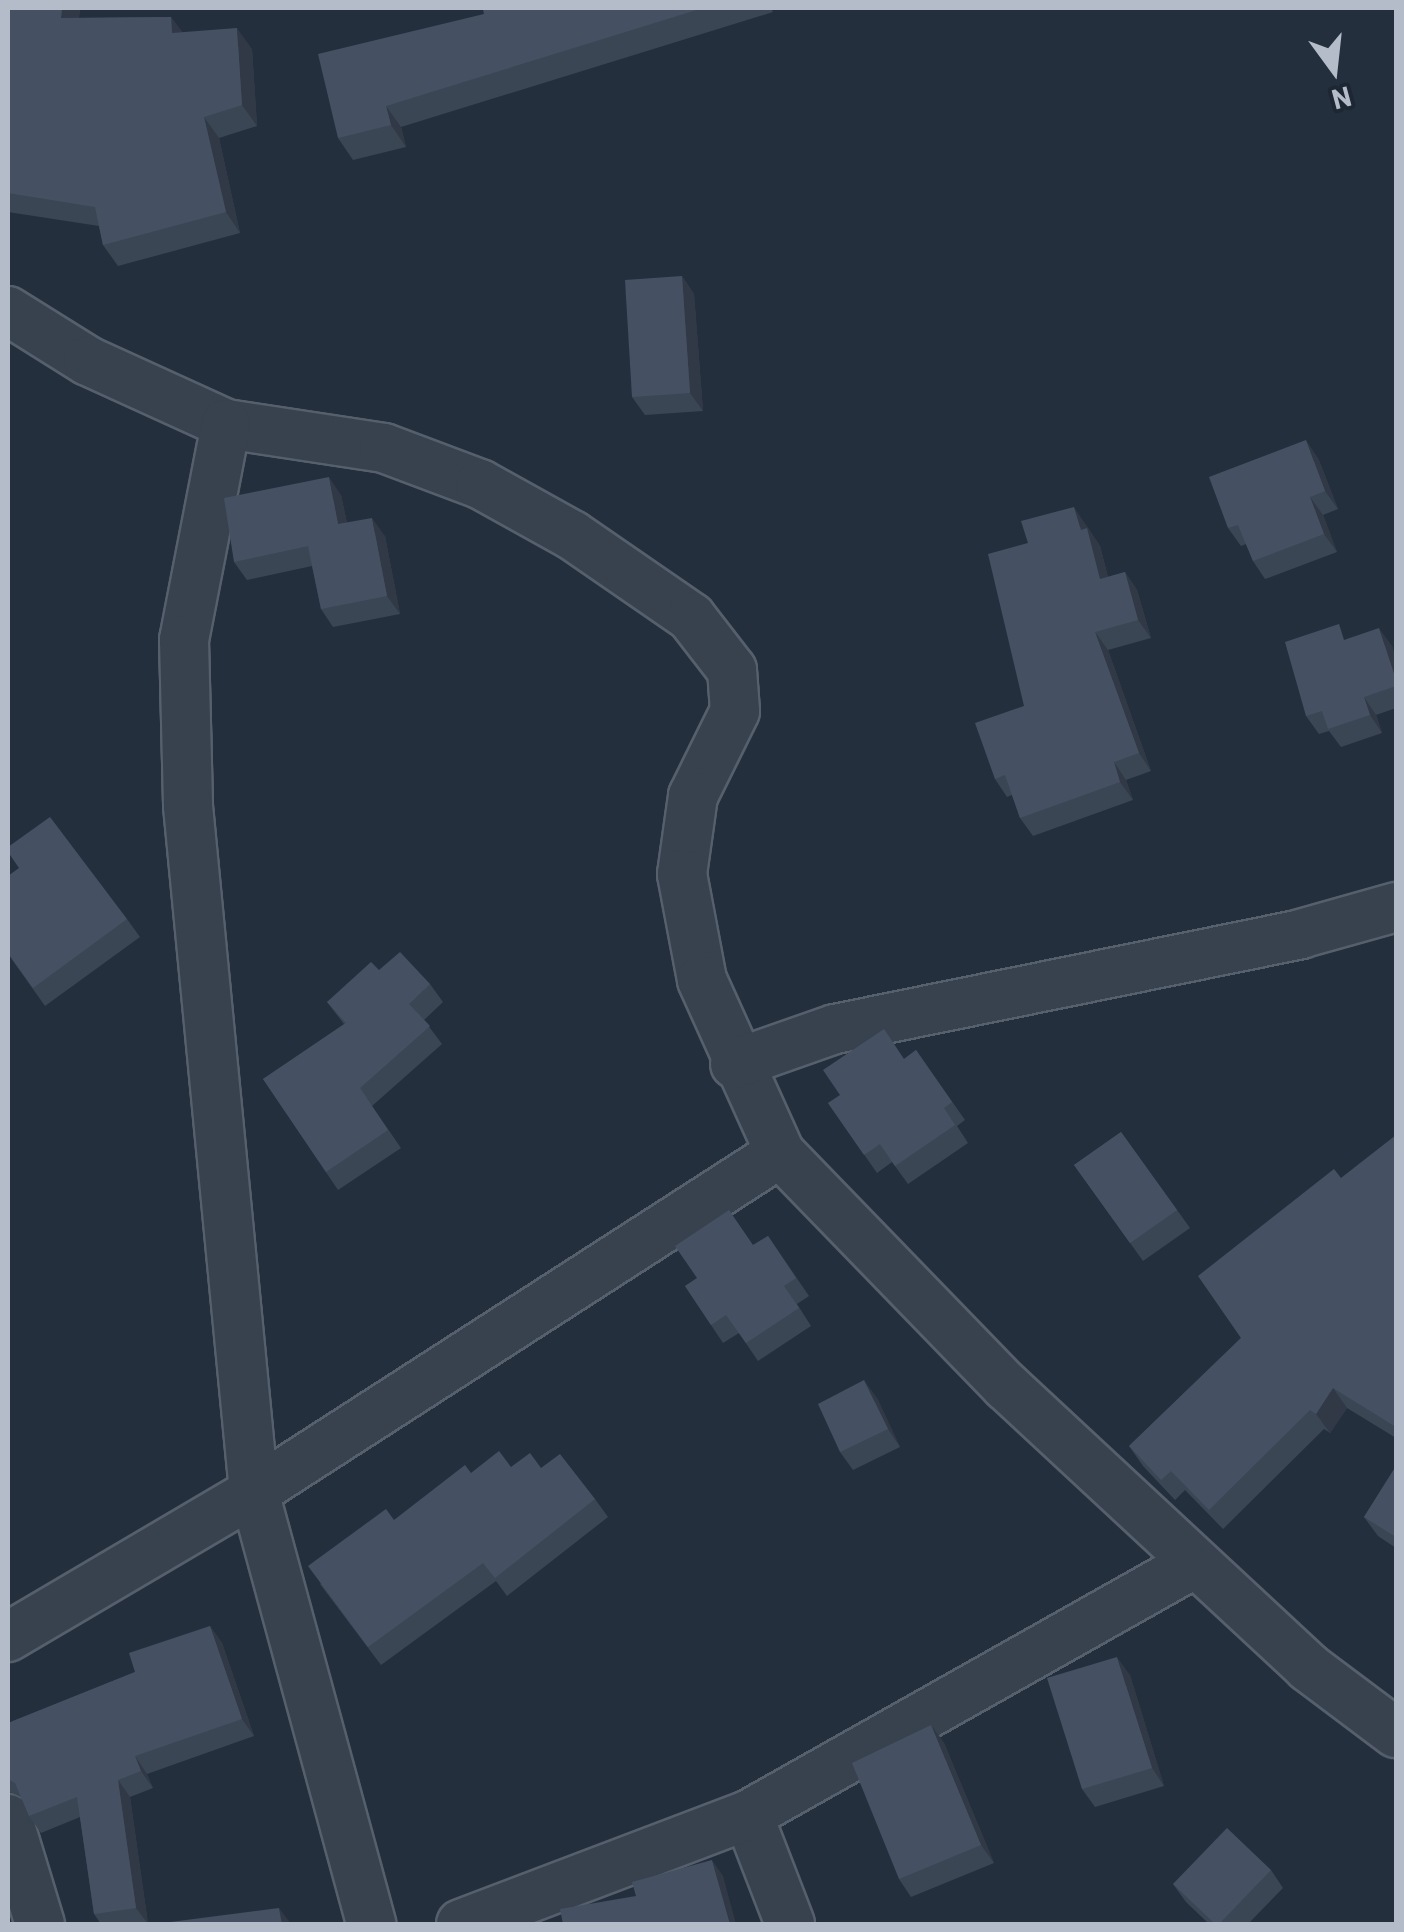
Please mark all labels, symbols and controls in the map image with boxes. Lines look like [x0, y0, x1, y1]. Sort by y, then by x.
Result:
north arrow [1284, 20, 1384, 120]
text: N [1328, 80, 1355, 118]

